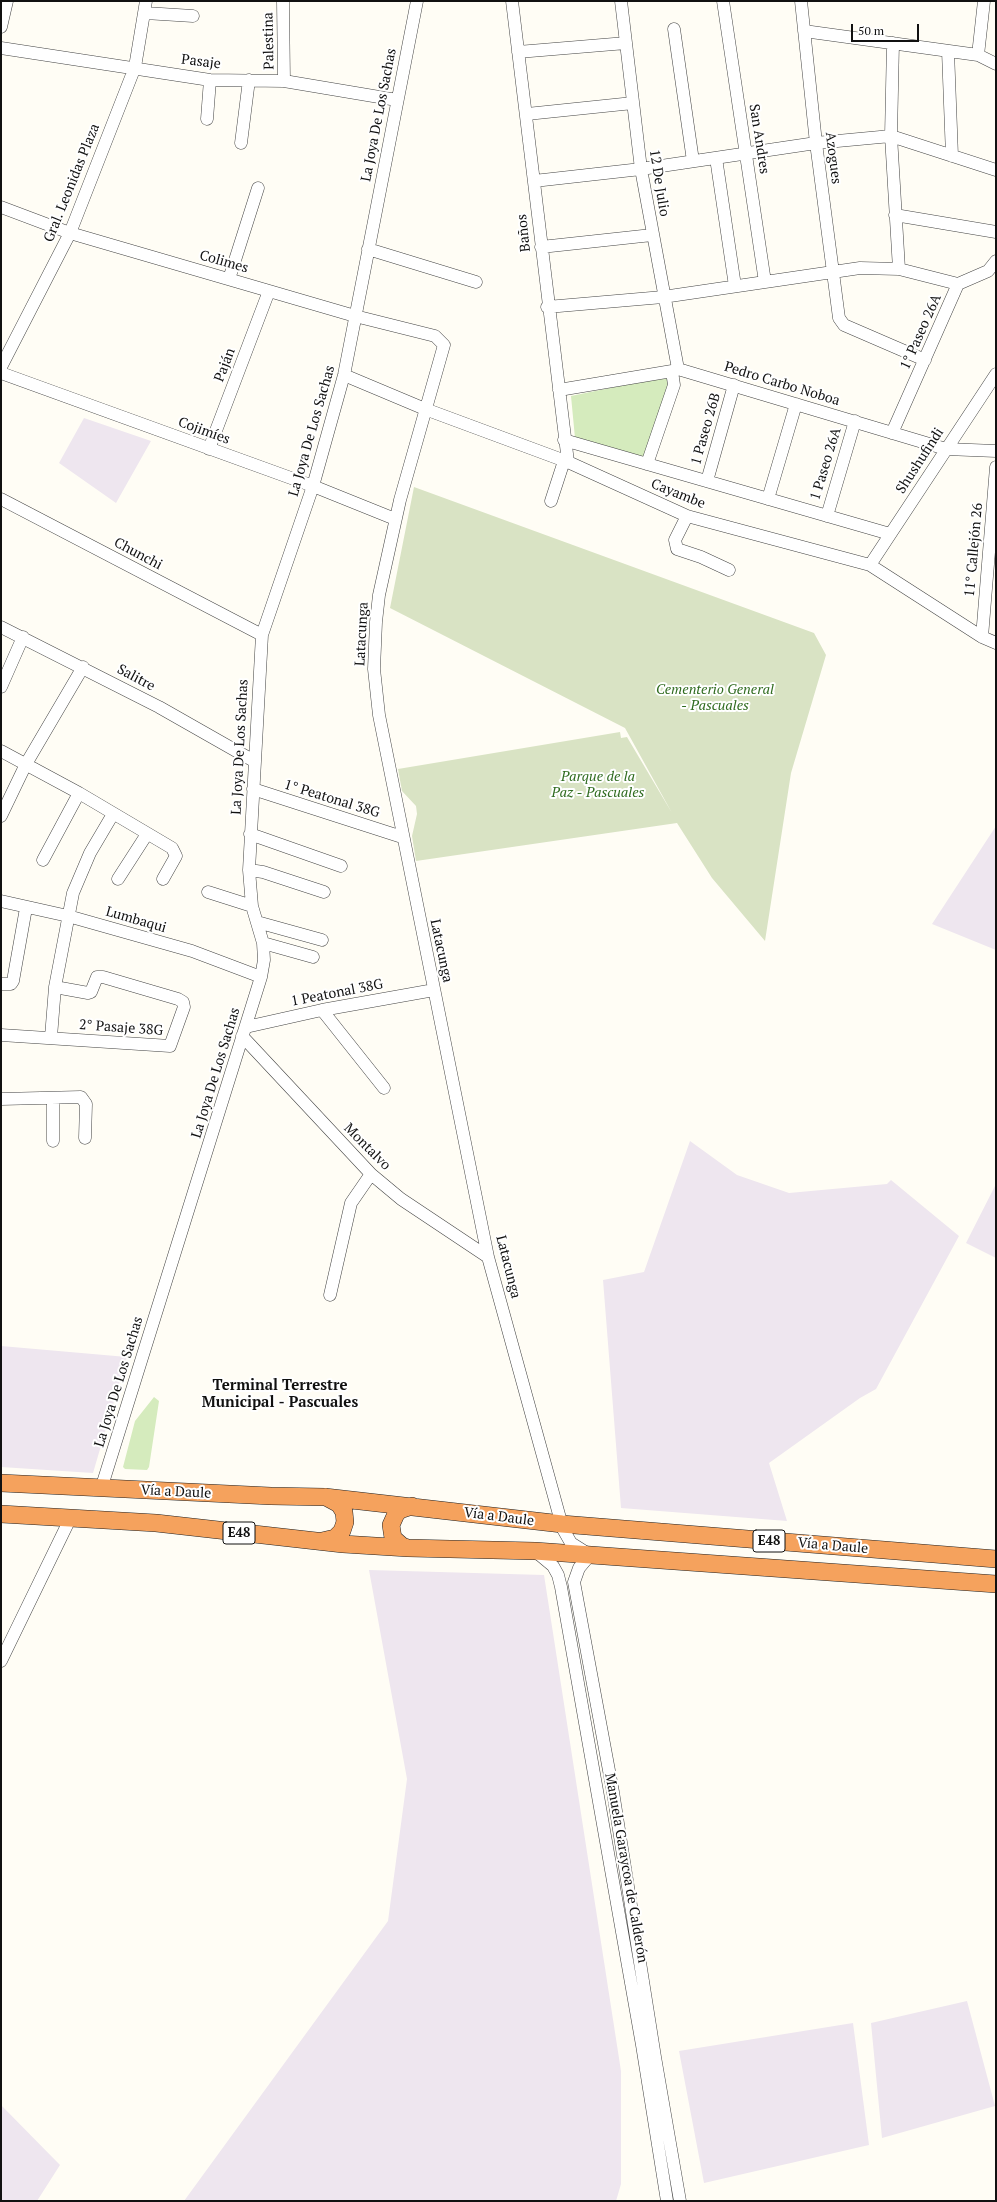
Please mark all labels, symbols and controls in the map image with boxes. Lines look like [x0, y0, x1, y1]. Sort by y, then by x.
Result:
street label: Palestina [260, 12, 278, 70]
scale bar [853, 16, 921, 42]
text: 50 m [858, 23, 884, 38]
street label: La Joya De Los Sachas [358, 47, 400, 183]
street label: Pasaje [180, 51, 222, 73]
street label: San Andres [745, 103, 773, 175]
street label: Gral. Leonidas Plaza [41, 121, 103, 245]
street label: Azogues [821, 131, 845, 185]
street label: 12 De Julio [645, 148, 673, 218]
street label: Baños [514, 213, 534, 253]
street label: Colimes [198, 247, 250, 277]
street label: 1° Paseo 26A [897, 292, 945, 372]
street label: Paján [211, 346, 239, 384]
street label: Pedro Carbo Noboa [722, 358, 842, 410]
street label: La Joya De Los Sachas [285, 363, 339, 499]
street label: 1 Paseo 26B [688, 391, 724, 467]
street label: Cojimíes [176, 414, 232, 448]
street label: Shushufindi [893, 425, 947, 497]
street label: 1 Paseo 26A [807, 426, 845, 502]
street label: Cayambe [648, 476, 708, 512]
street label: 11° Callejón 26 [962, 502, 986, 598]
street label: Chunchi [111, 534, 165, 574]
street label: Latacunga [352, 601, 372, 667]
street label: Salitre [114, 661, 158, 695]
street label: La Joya De Los Sachas [228, 679, 252, 815]
park label: Cementerio General - Pascuales [656, 682, 774, 714]
park label: Parque de la Paz - Pascuales [552, 769, 644, 802]
street label: 1° Peatonal 38G [282, 776, 382, 822]
street label: Lumbaqui [104, 903, 168, 937]
street label: Latacunga [426, 918, 456, 984]
street label: 1 Peatonal 38G [290, 976, 384, 1010]
street label: La Joya De Los Sachas [188, 1006, 244, 1140]
street label: 2° Pasaje 38G [78, 1017, 164, 1039]
street label: Montalvo [340, 1120, 394, 1174]
street label: Latacunga [492, 1234, 524, 1300]
street label: La Joya De Los Sachas [91, 1315, 147, 1449]
district label: Terminal Terrestre Municipal - Pascuales [202, 1377, 358, 1412]
street label: Vía a Daule [140, 1482, 212, 1502]
street label: Vía a Daule [463, 1504, 535, 1530]
road number: E48 [223, 1522, 255, 1544]
road number: E48 [753, 1530, 785, 1552]
street label: Vía a Daule [797, 1535, 869, 1557]
street label: Manuela Garaycoa de Calderón [601, 1772, 651, 1964]

